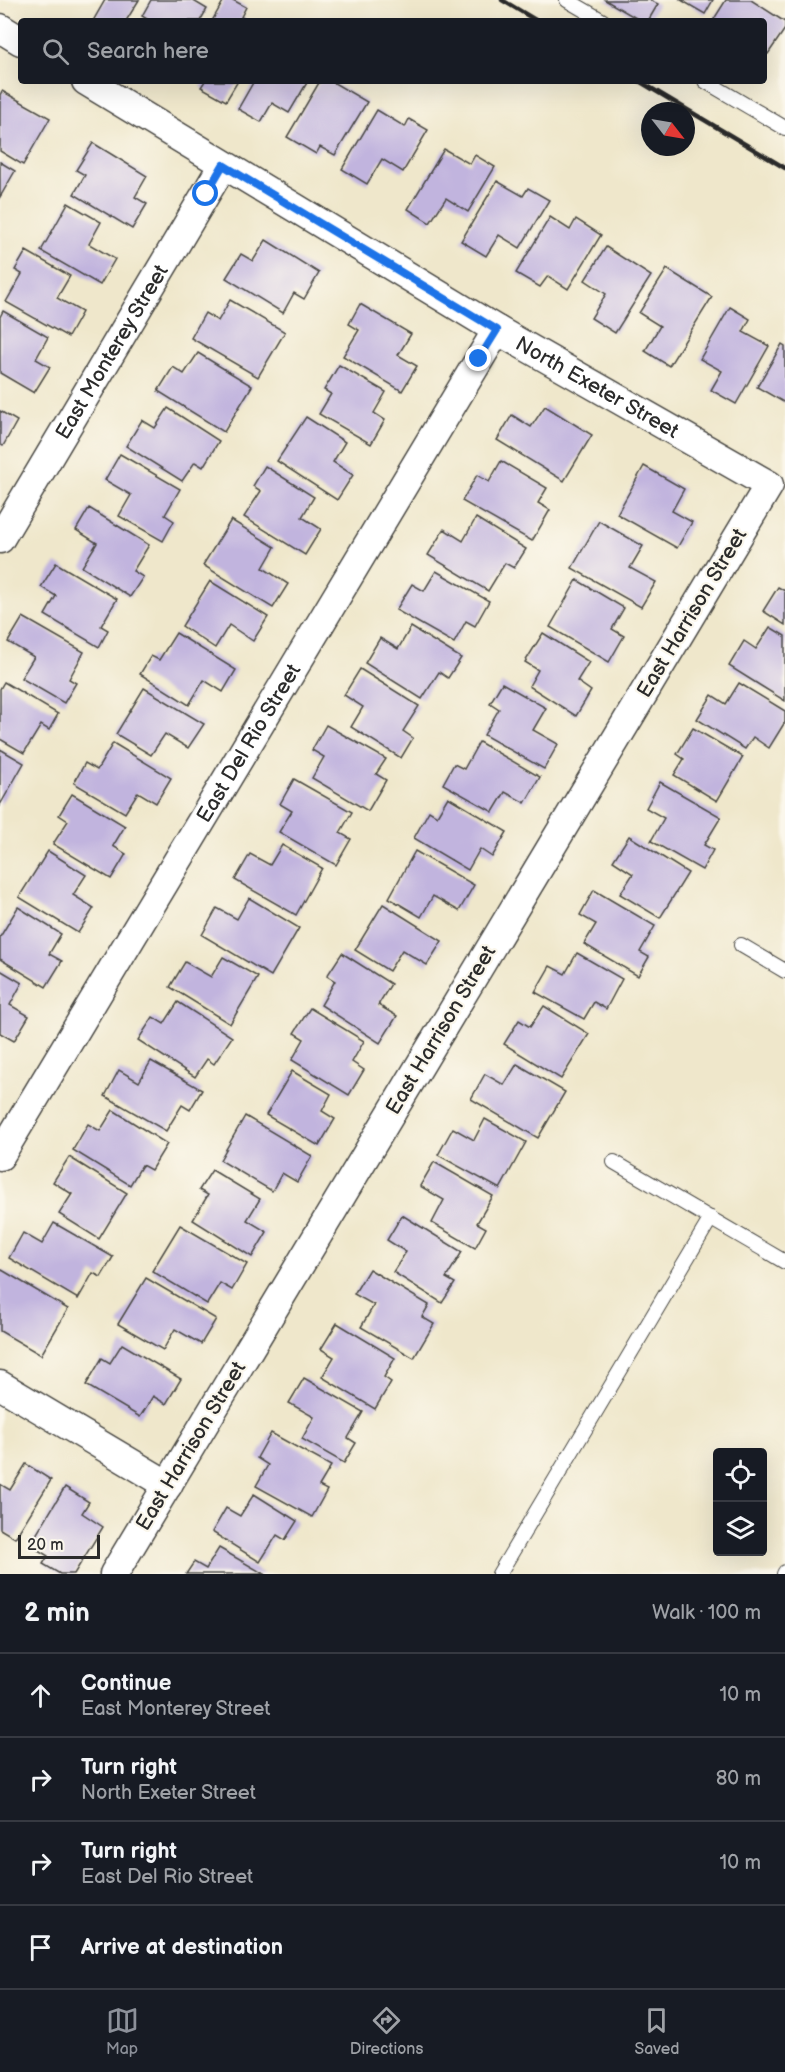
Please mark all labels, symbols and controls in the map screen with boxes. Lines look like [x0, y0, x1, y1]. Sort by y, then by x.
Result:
search box [18, 18, 767, 84]
icon: search [39, 35, 72, 68]
text: Search here [87, 38, 209, 65]
north arrow [641, 102, 695, 156]
route start [192, 180, 218, 206]
street label: East Monterey Street [50, 259, 174, 444]
street label: North Exeter Street [511, 331, 684, 444]
route end [465, 345, 491, 371]
street label: East Harrison Street [632, 524, 753, 702]
street label: East Del Rio Street [191, 659, 306, 827]
street label: East Harrison Street [381, 941, 502, 1119]
street label: East Harrison Street [131, 1357, 252, 1535]
map controls [713, 1448, 767, 1556]
button: locate [713, 1448, 767, 1502]
button: layers [713, 1502, 767, 1556]
scale bar [18, 1532, 100, 1560]
text: 20 m [27, 1536, 63, 1555]
text: 2 min [24, 1598, 90, 1629]
text: Walk · 100 m [652, 1601, 761, 1625]
text: Continue [81, 1670, 171, 1697]
icon: ahead [24, 1679, 57, 1712]
text: 10 m [720, 1683, 761, 1707]
text: East Monterey Street [81, 1697, 270, 1721]
text: Turn right [81, 1754, 177, 1781]
icon: right [24, 1763, 57, 1796]
text: 80 m [716, 1767, 761, 1791]
text: North Exeter Street [81, 1781, 256, 1805]
text: Turn right [81, 1838, 177, 1865]
icon: right [24, 1847, 57, 1880]
text: 10 m [720, 1851, 761, 1875]
text: East Del Rio Street [81, 1865, 253, 1889]
icon: arrive [24, 1931, 57, 1964]
text: Arrive at destination [81, 1934, 283, 1961]
tab: Map [106, 2004, 139, 2059]
tab: Directions [350, 2004, 423, 2059]
tab: Saved [634, 2004, 679, 2059]

